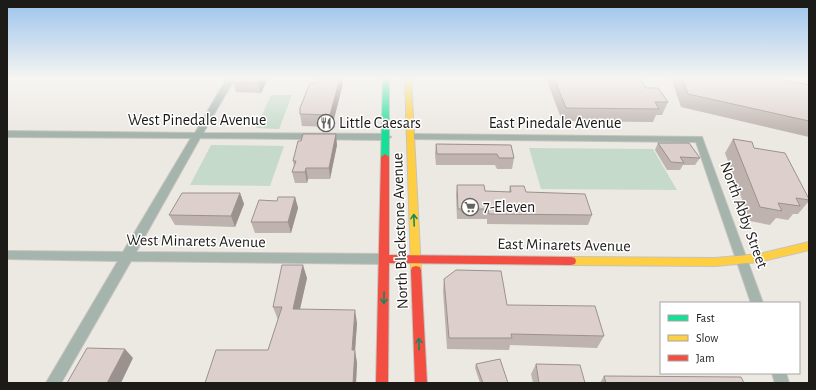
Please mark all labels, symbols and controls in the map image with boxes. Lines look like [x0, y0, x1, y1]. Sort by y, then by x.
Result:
street label: West Pinedale Avenue [128, 112, 266, 128]
restaurant icon: Little Caesars [316, 113, 336, 133]
place label: Little Caesars [339, 115, 421, 131]
street label: East Pinedale Avenue [489, 115, 621, 131]
street label: North Blackstone Avenue [389, 153, 411, 309]
street label: North Abby Street [716, 160, 771, 271]
supermarket icon: 7-Eleven [460, 197, 480, 217]
place label: 7-Eleven [483, 199, 535, 215]
one-way arrow [410, 214, 418, 227]
street label: West Minarets Avenue [126, 232, 266, 250]
street label: East Minarets Avenue [497, 236, 631, 254]
one-way arrow [381, 291, 388, 304]
legend [660, 302, 800, 374]
text: Fast [696, 312, 715, 324]
text: Slow [696, 332, 718, 344]
one-way arrow [416, 338, 423, 351]
text: Jam [696, 352, 715, 364]

